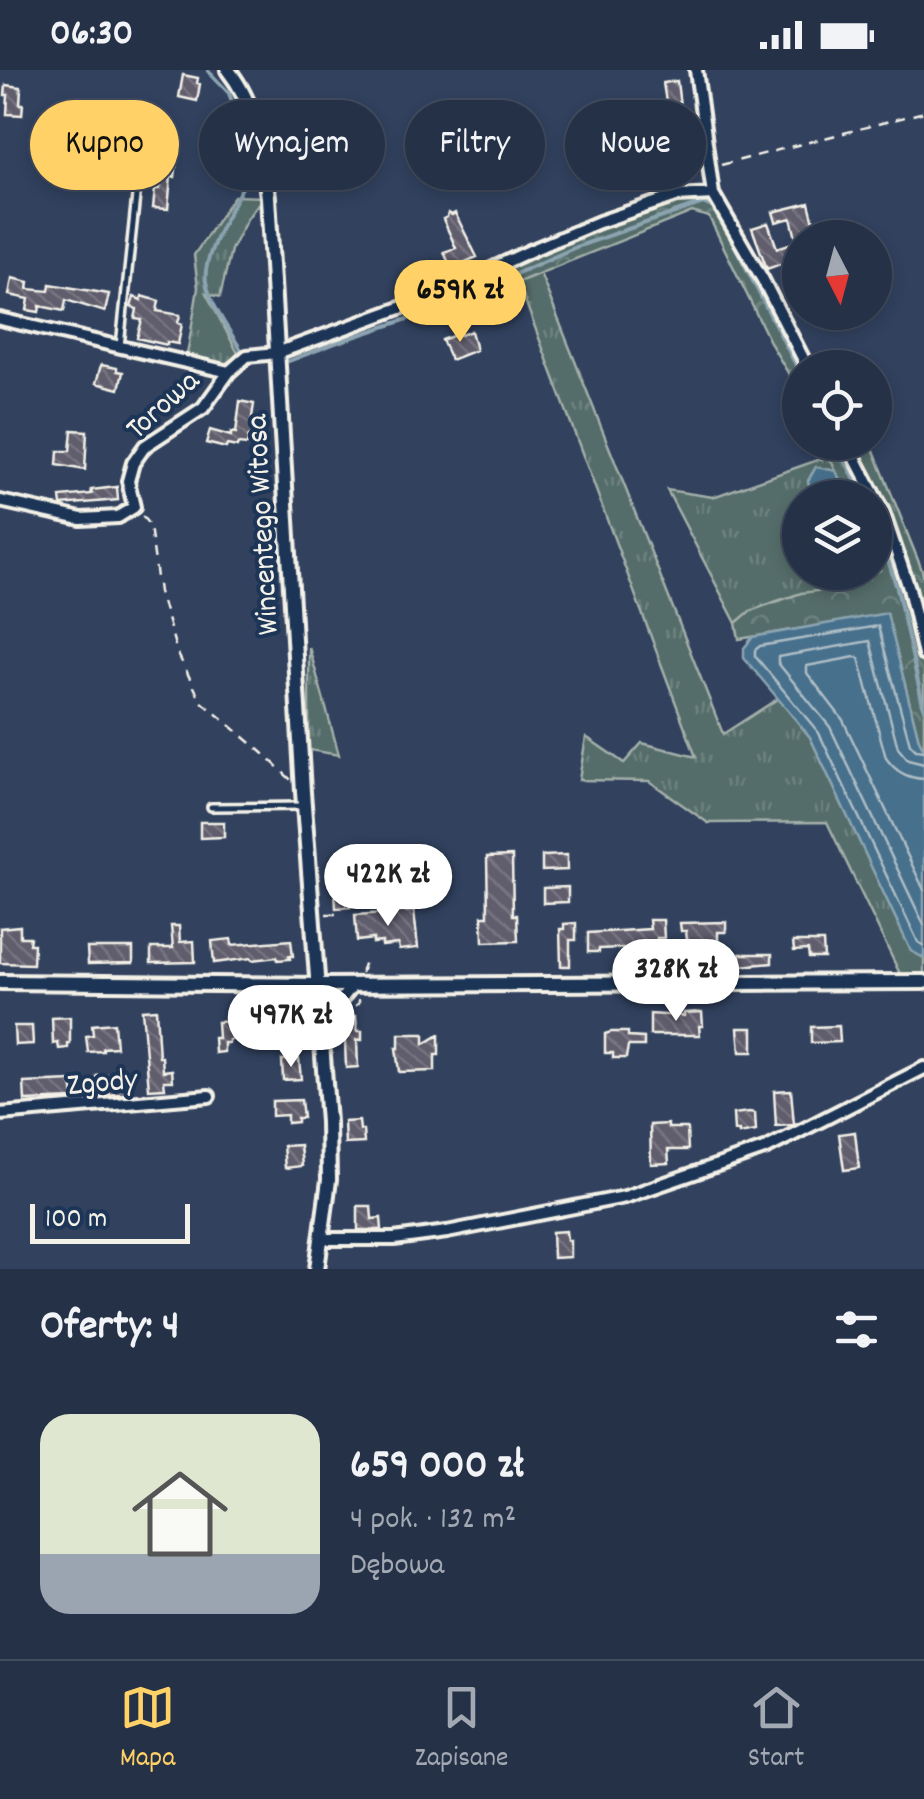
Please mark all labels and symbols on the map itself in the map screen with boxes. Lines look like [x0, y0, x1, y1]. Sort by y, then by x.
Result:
north arrow [782, 220, 892, 330]
pin: 659K zł [368, 260, 552, 345]
street label: Torowa [117, 360, 212, 453]
street label: Wincentego Witosa [236, 412, 294, 636]
pin: 422K zł [296, 844, 480, 929]
pin: 328K zł [584, 939, 768, 1024]
pin: 497K zł [199, 985, 383, 1070]
street label: Zgody [65, 1059, 141, 1111]
scale bar [30, 1199, 190, 1244]

